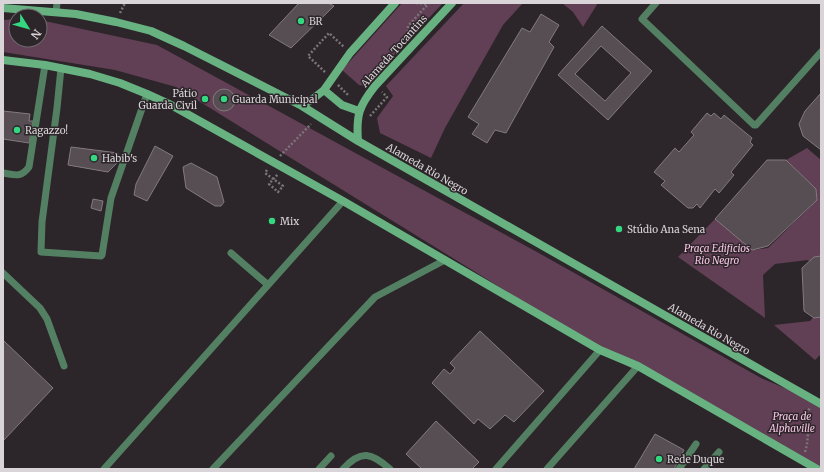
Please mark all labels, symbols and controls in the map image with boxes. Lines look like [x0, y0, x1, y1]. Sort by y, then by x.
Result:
north arrow [8, 8, 48, 48]
street label: Alameda Tocantins [357, 12, 430, 91]
place label: BR [309, 15, 323, 28]
marker: BR [296, 16, 306, 26]
text: N [28, 26, 44, 42]
place label: Pátio Guarda Civil [139, 87, 197, 112]
place label: Guarda Municipal [232, 93, 318, 106]
marker: Pátio Guarda Civil [200, 94, 210, 104]
marker: Guarda Municipal [219, 94, 229, 104]
place label: Ragazzo! [25, 124, 68, 137]
marker: Ragazzo! [12, 125, 22, 135]
street label: Alameda Rio Negro [383, 140, 470, 198]
place label: Habib's [102, 152, 137, 165]
marker: Habib's [89, 153, 99, 163]
place label: Mix [280, 215, 299, 228]
marker: Mix [267, 216, 277, 226]
place label: Stúdio Ana Sena [627, 223, 706, 236]
marker: Stúdio Ana Sena [614, 224, 624, 234]
park label: Praça Edificios Rio Negro [684, 242, 750, 267]
street label: Alameda Rio Negro [665, 300, 752, 358]
park label: Praça de Alphaville [768, 410, 815, 435]
place label: Rede Duque [667, 453, 724, 466]
marker: Rede Duque [654, 454, 664, 464]

